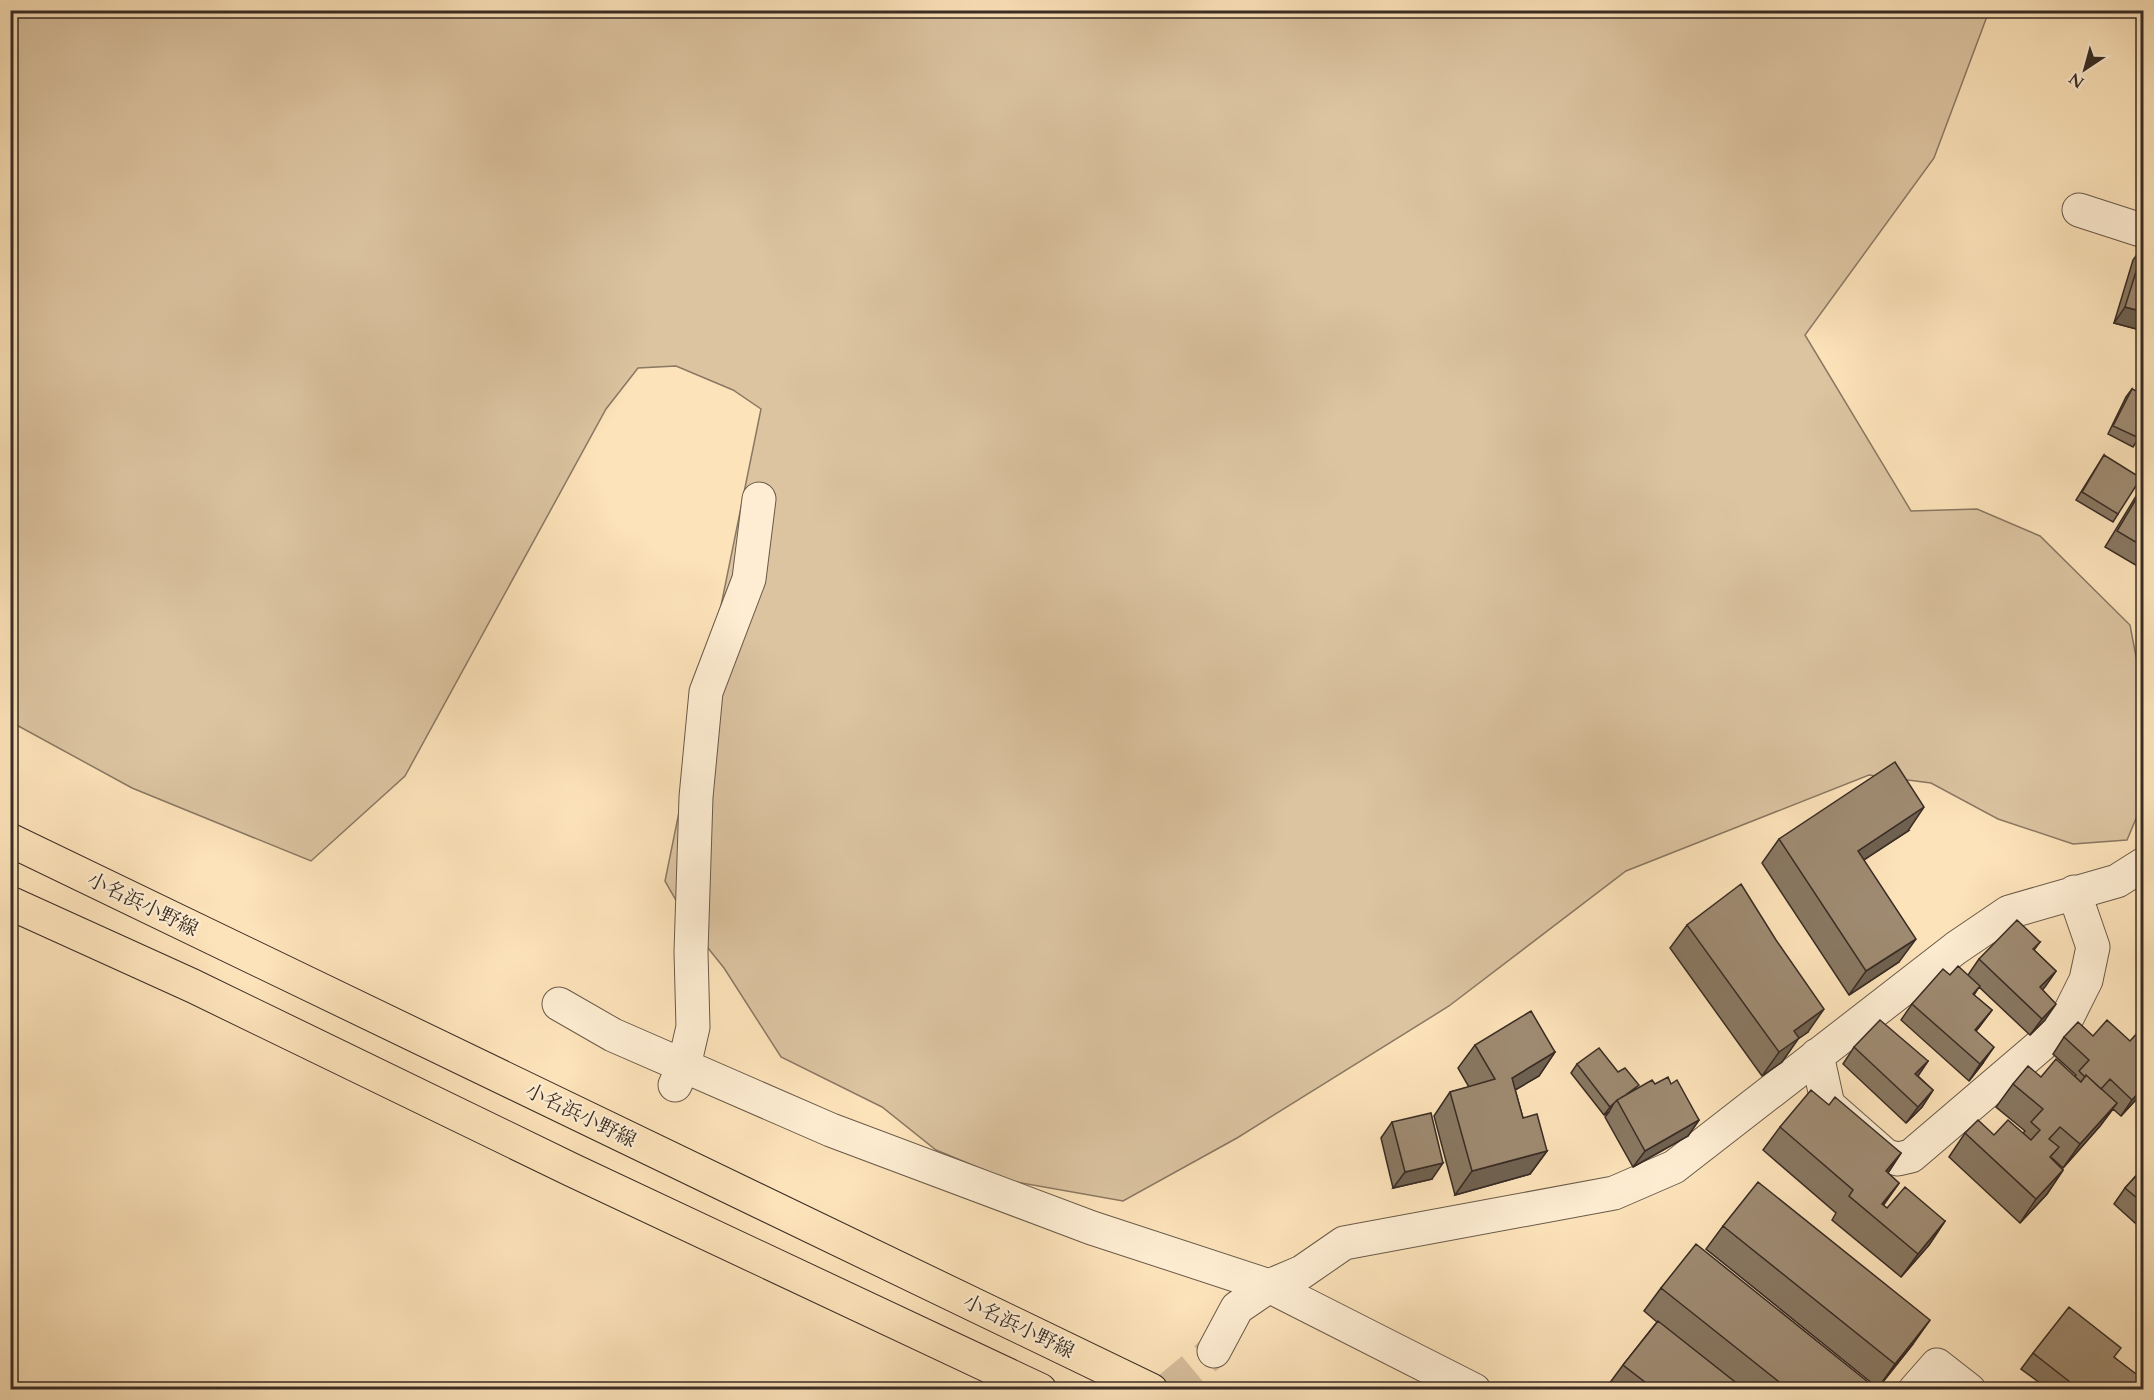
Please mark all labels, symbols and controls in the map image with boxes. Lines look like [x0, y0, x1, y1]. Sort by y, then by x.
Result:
north arrow [2055, 39, 2115, 99]
text: N [2065, 67, 2089, 93]
street label: 小名浜小野線 [83, 866, 203, 943]
street label: 小名浜小野線 [521, 1077, 641, 1154]
street label: 小名浜小野線 [959, 1288, 1079, 1365]

